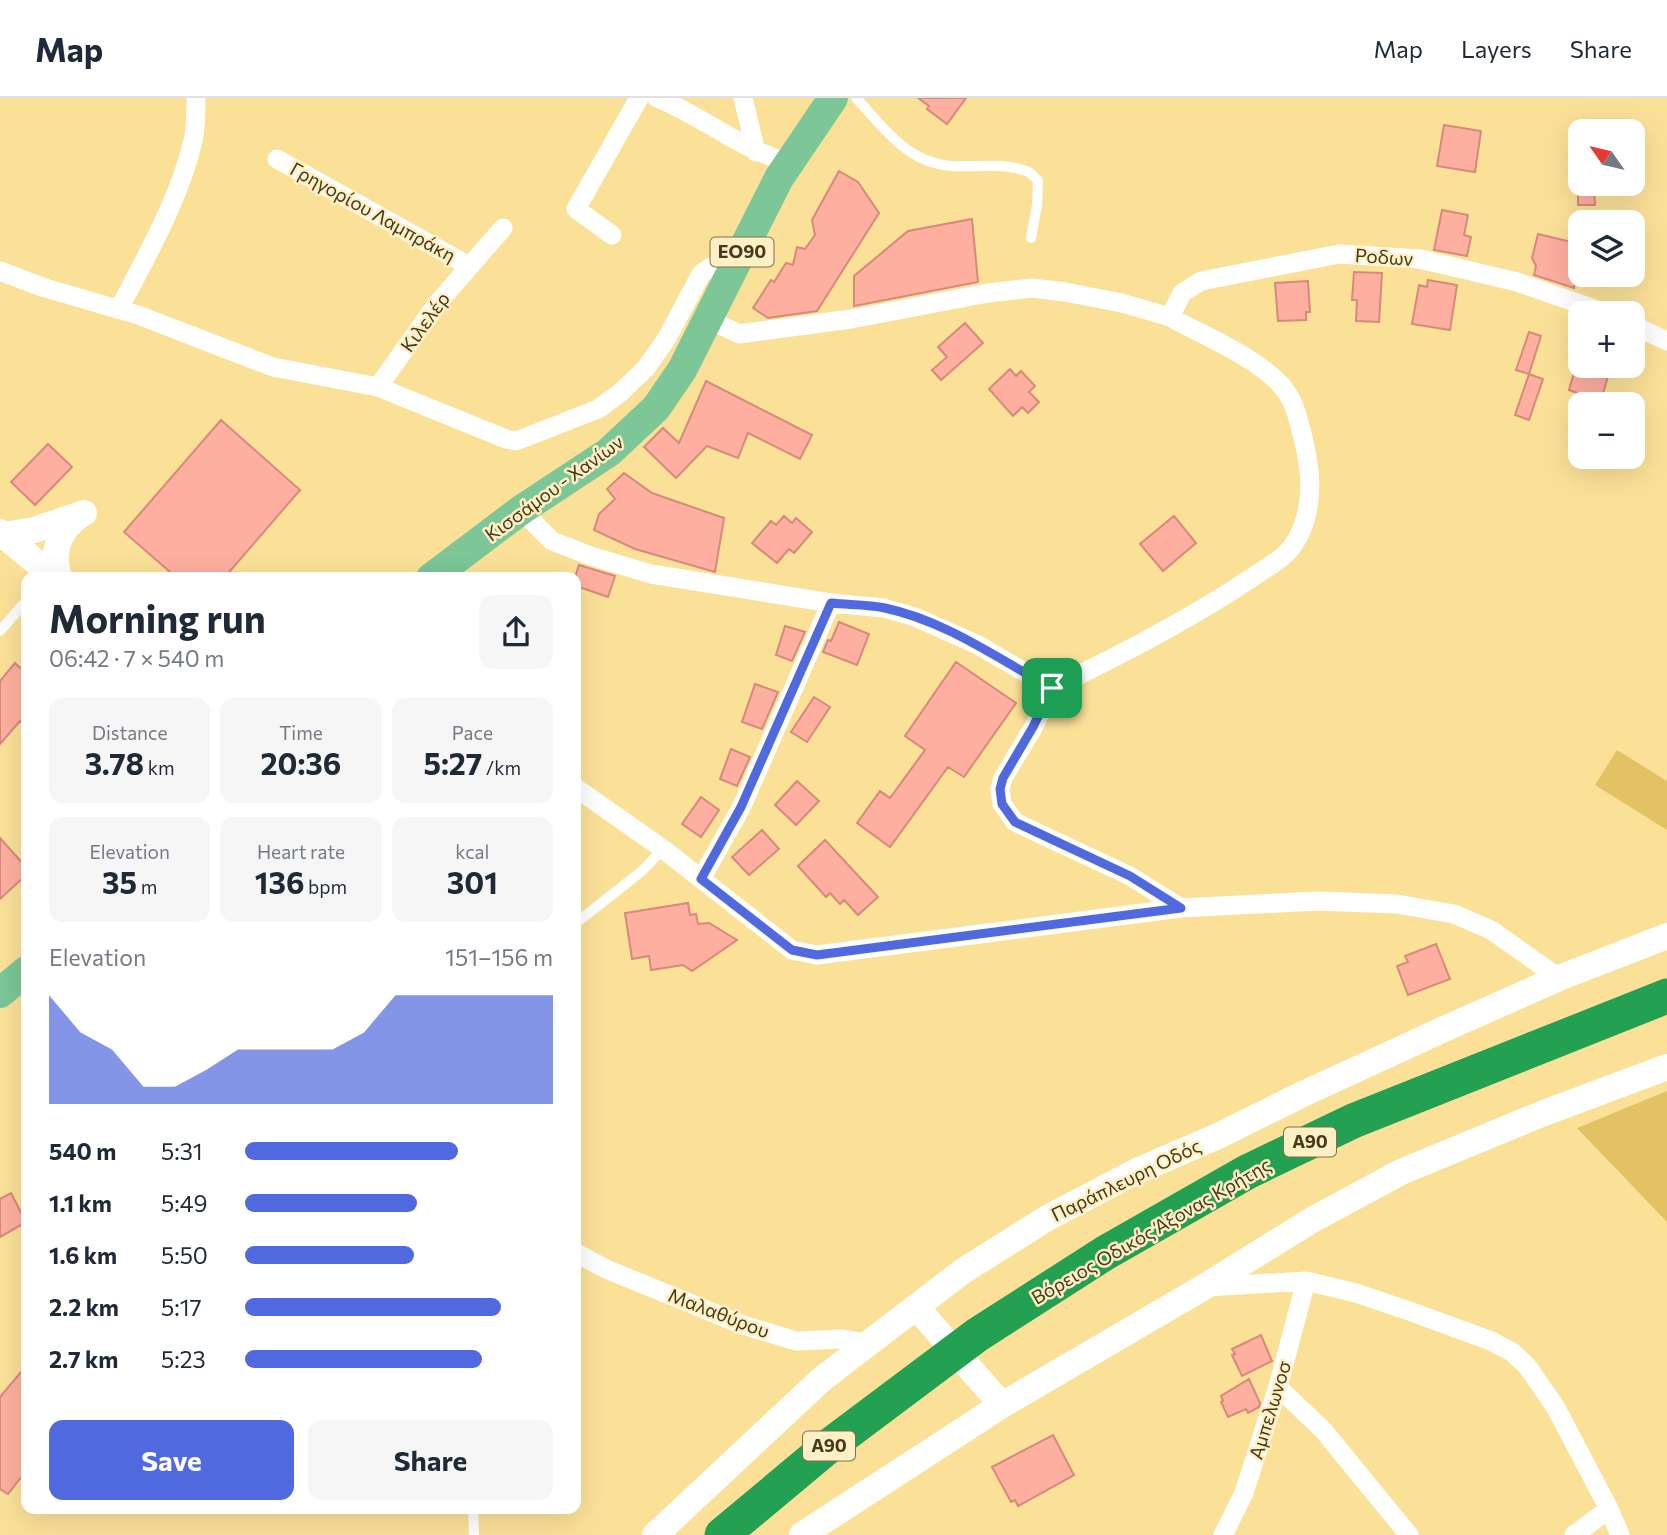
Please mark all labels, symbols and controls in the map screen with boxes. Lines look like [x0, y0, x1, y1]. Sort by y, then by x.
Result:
text: Map [35, 28, 103, 69]
text: Map [1374, 34, 1423, 63]
text: Layers [1461, 34, 1532, 63]
text: Share [1570, 34, 1632, 63]
north arrow [1568, 119, 1645, 196]
map controls [1568, 119, 1645, 469]
street label: Γρηγορίου Λαμπράκη [287, 157, 460, 267]
button: layers [1568, 210, 1645, 287]
road number: ΕΟ90 [710, 238, 774, 266]
street label: Ροδων [1354, 243, 1414, 270]
street label: Κιλελέρ [395, 287, 454, 356]
button: + [1568, 301, 1645, 378]
button: − [1568, 392, 1645, 469]
street label: Κισσάμου - Χανίων [480, 430, 628, 545]
text: Morning run [49, 594, 266, 641]
button: share [479, 595, 553, 669]
text: 06:42 · 7 × 540 m [49, 644, 224, 672]
pin [1022, 658, 1082, 718]
icon: arrive [1033, 669, 1071, 707]
text: Distance [92, 721, 167, 744]
text: Time [279, 721, 323, 744]
text: Pace [452, 721, 493, 744]
text: 3.78 [85, 744, 144, 781]
text: 20:36 [261, 744, 341, 781]
text: 5:27 [423, 744, 482, 781]
text: km [144, 756, 175, 779]
text: /km [482, 756, 521, 779]
text: Elevation [90, 840, 170, 863]
text: Heart rate [257, 840, 345, 863]
text: kcal [455, 840, 489, 863]
text: 35 [102, 863, 137, 900]
text: 136 [255, 863, 304, 900]
text: 301 [447, 863, 498, 900]
text: m [137, 875, 157, 898]
text: bpm [304, 875, 347, 898]
text: Elevation [49, 943, 146, 971]
text: 151–156 m [445, 943, 553, 971]
road number: Α90 [1284, 1128, 1336, 1156]
street label: Παράπλευρη Οδός [1047, 1133, 1204, 1226]
text: 540 m [49, 1137, 116, 1165]
text: 5:31 [161, 1137, 203, 1165]
street label: Βόρειος Οδικός Άξονας Κρήτης [1027, 1152, 1275, 1309]
text: 1.1 km [49, 1189, 112, 1217]
text: 5:49 [161, 1189, 207, 1217]
text: 1.6 km [49, 1241, 117, 1269]
text: 5:50 [161, 1241, 208, 1269]
street label: Μαλαθύρου [665, 1283, 773, 1342]
text: 2.2 km [49, 1293, 119, 1321]
text: 5:17 [161, 1293, 202, 1321]
text: 2.7 km [49, 1345, 118, 1373]
text: 5:23 [161, 1345, 206, 1373]
street label: Αμπελωνοσ [1244, 1358, 1295, 1462]
button: Save [49, 1420, 294, 1500]
button: Share [308, 1420, 553, 1500]
road number: Α90 [803, 1432, 855, 1461]

